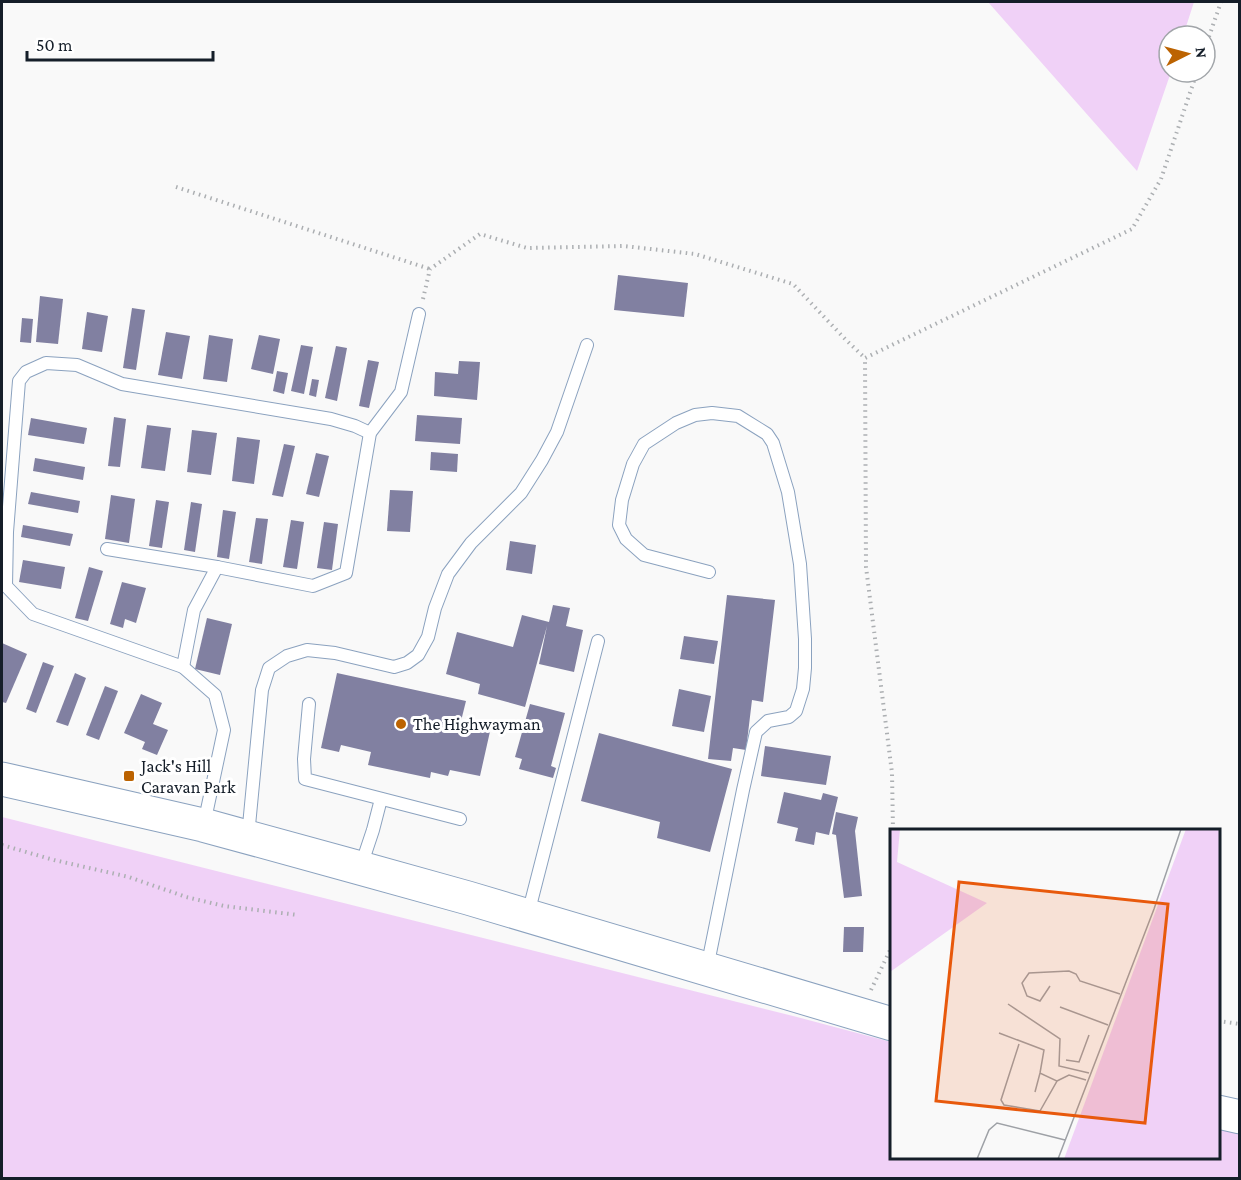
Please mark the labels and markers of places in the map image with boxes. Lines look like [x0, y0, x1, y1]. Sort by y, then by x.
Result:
place label: The Highwayman [413, 714, 541, 734]
marker: The Highwayman [394, 717, 408, 731]
place label: Jack's Hill Caravan Park [139, 756, 236, 797]
marker: Jack's Hill Caravan Park [122, 769, 136, 783]

